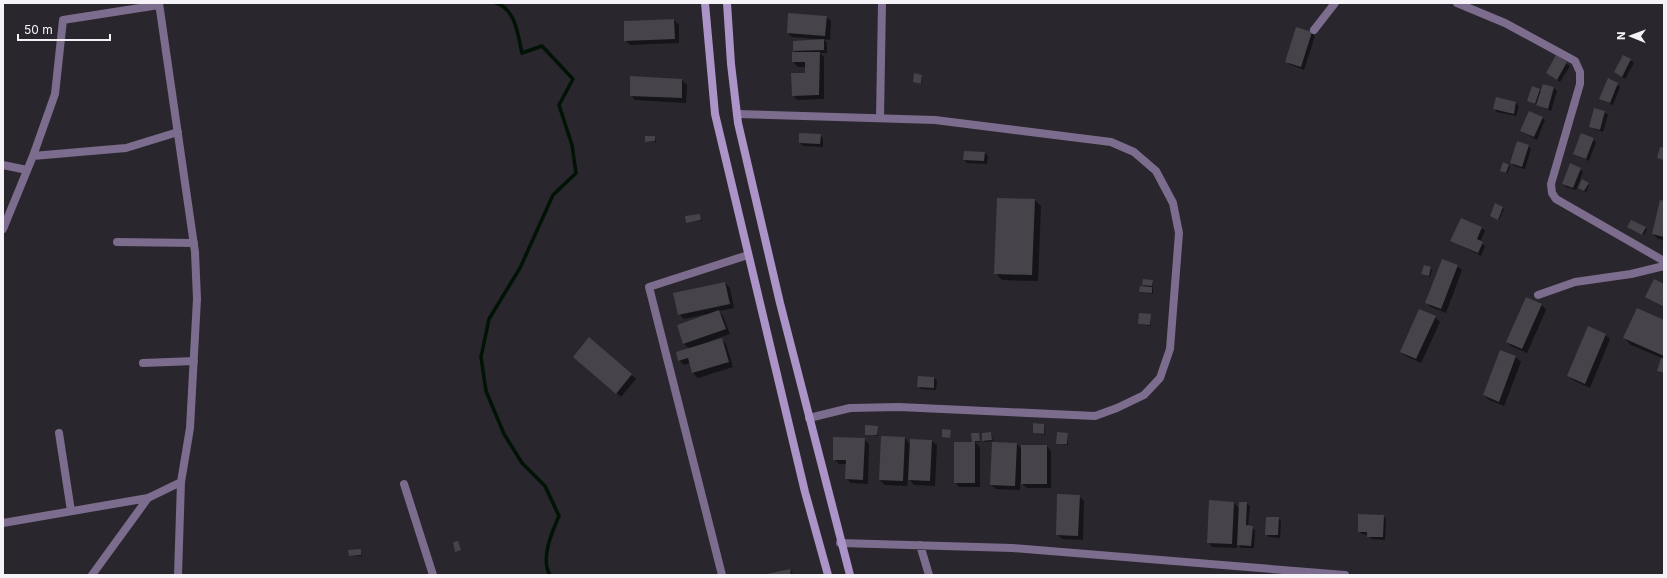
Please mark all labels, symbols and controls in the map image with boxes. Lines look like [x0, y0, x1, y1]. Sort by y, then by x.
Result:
scale bar [18, 16, 110, 42]
north arrow [1611, 16, 1651, 56]
text: 50 m [24, 22, 53, 37]
text: N [1614, 32, 1628, 40]

